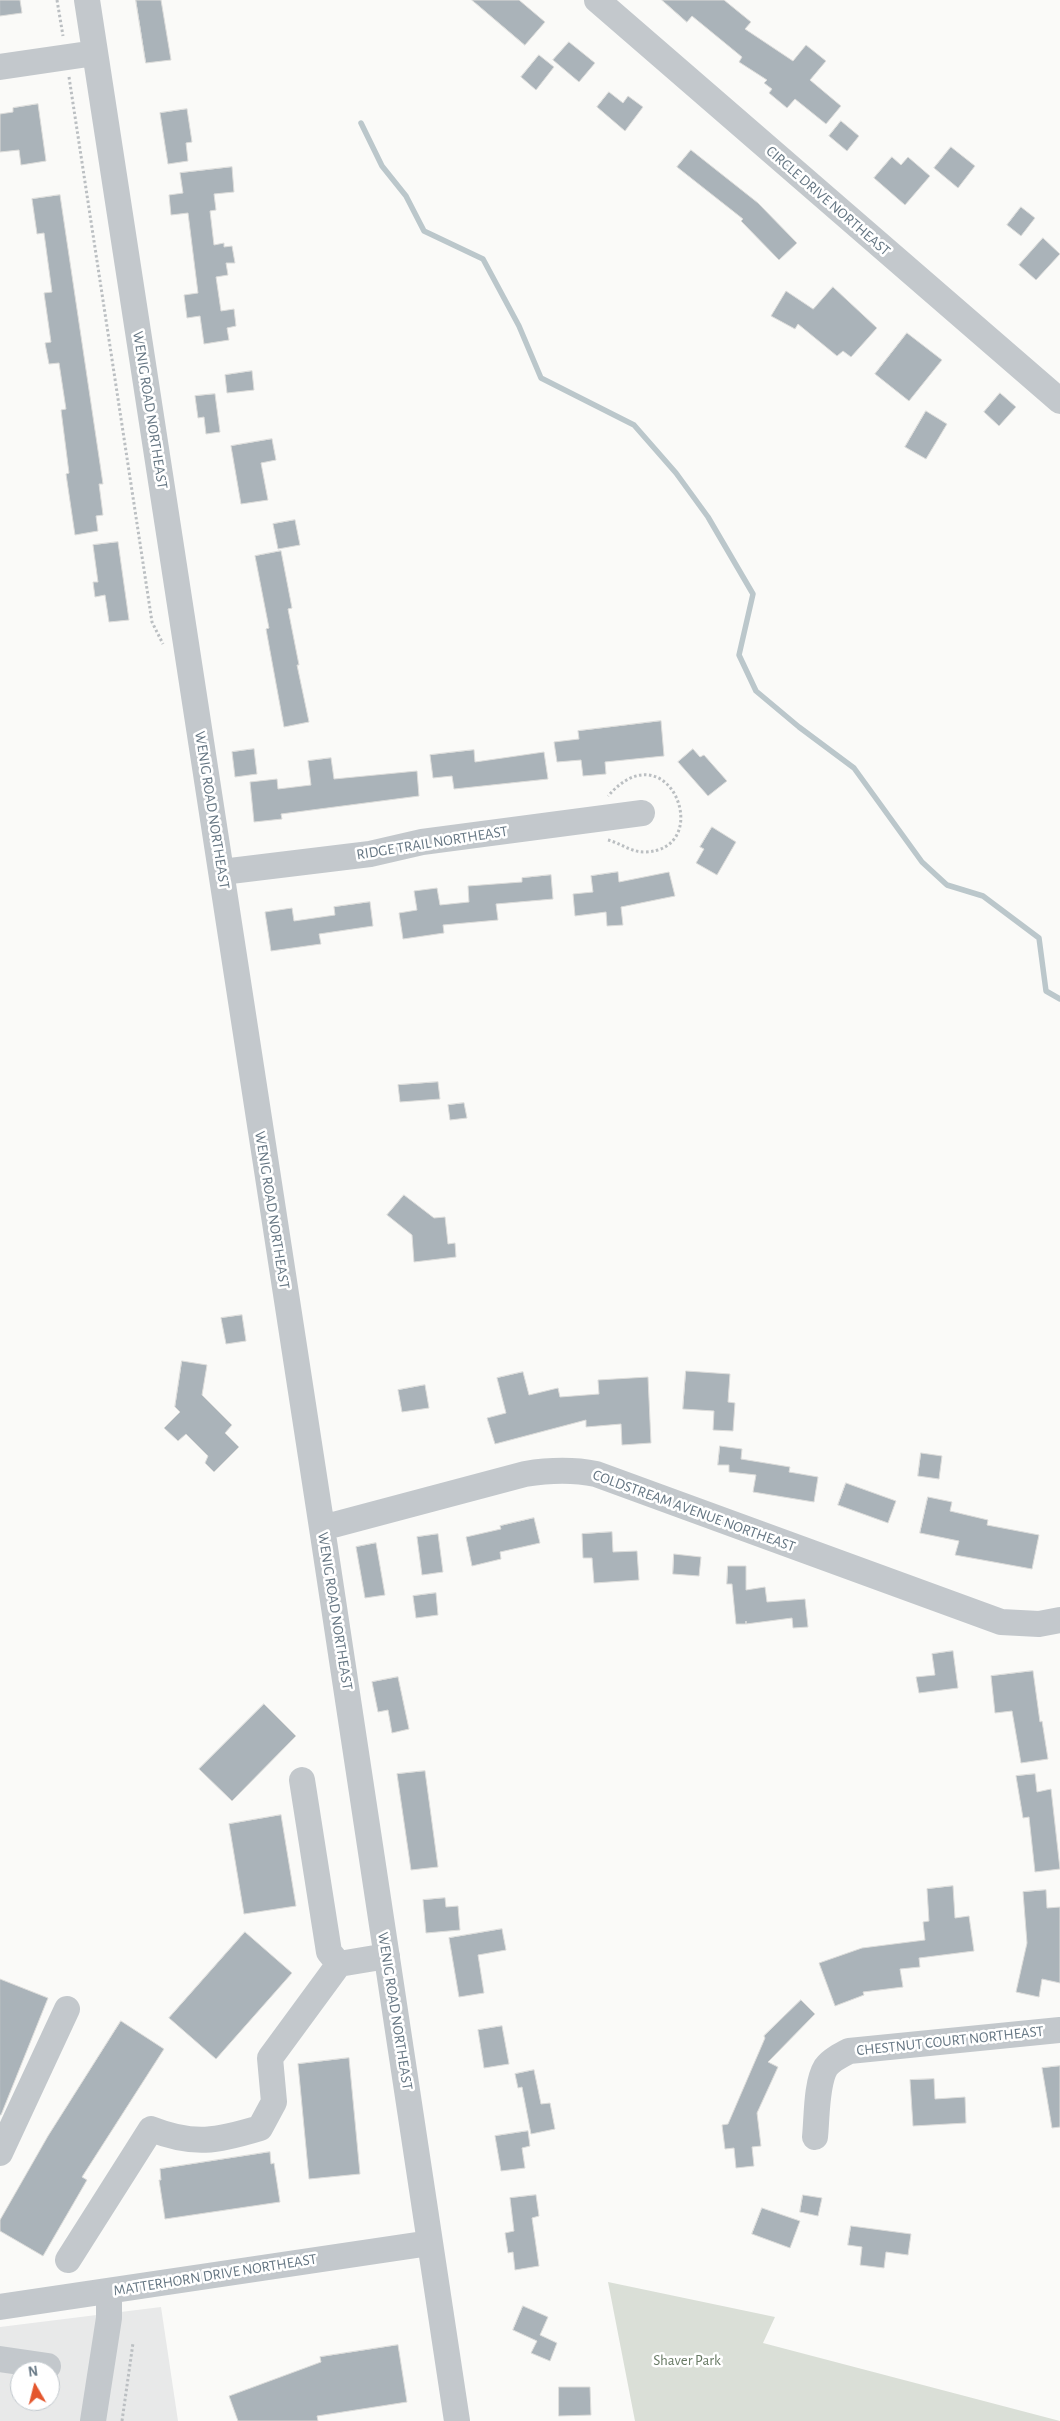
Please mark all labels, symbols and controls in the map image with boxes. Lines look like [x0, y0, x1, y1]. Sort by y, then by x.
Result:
street label: CIRCLE DRIVE NORTHEAST [762, 142, 894, 260]
street label: WENIG ROAD NORTHEAST [129, 330, 171, 490]
street label: WENIG ROAD NORTHEAST [191, 730, 233, 890]
street label: RIDGE TRAIL NORTHEAST [355, 822, 509, 864]
street label: WENIG ROAD NORTHEAST [251, 1130, 293, 1290]
street label: COLDSTREAM AVENUE NORTHEAST [590, 1466, 798, 1556]
street label: WENIG ROAD NORTHEAST [314, 1531, 356, 1691]
street label: WENIG ROAD NORTHEAST [374, 1931, 416, 2091]
street label: CHESTNUT COURT NORTHEAST [855, 2022, 1045, 2060]
street label: MATTERHORN DRIVE NORTHEAST [112, 2250, 318, 2300]
park label: Shaver Park [653, 2351, 721, 2369]
north arrow [10, 2361, 60, 2411]
text: N [27, 2365, 39, 2380]

